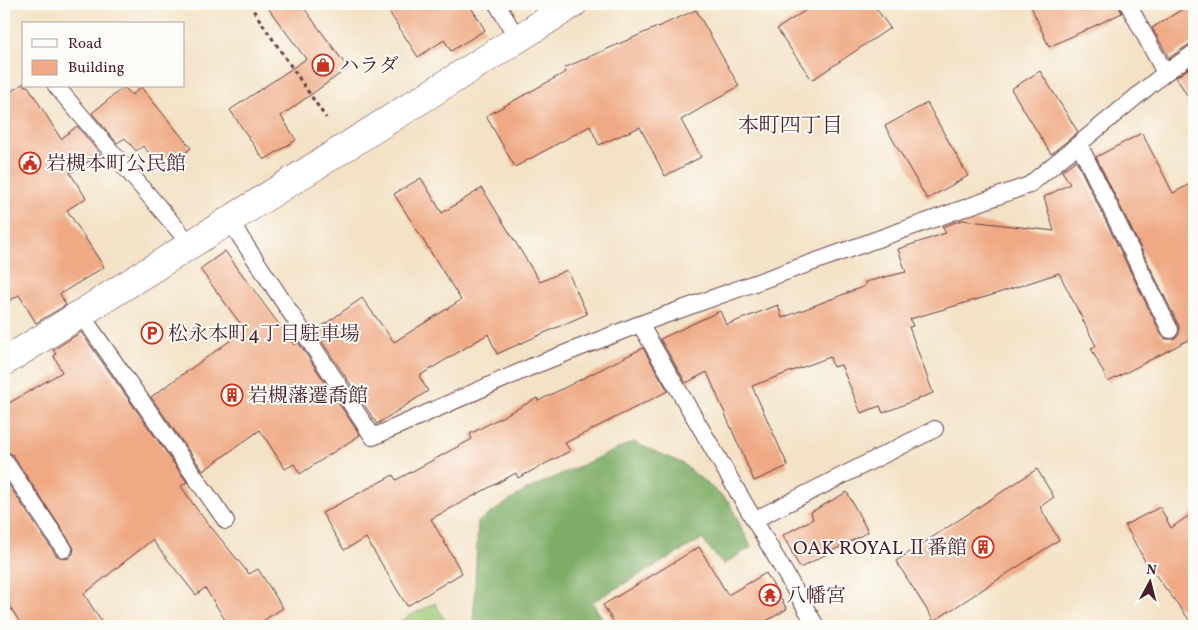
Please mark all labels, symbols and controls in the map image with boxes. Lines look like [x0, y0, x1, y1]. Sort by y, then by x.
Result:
legend [22, 22, 185, 88]
text: Road [68, 34, 102, 55]
shop icon: ハラダ [311, 53, 335, 77]
place label: ハラダ [339, 53, 399, 81]
text: Building [68, 58, 125, 79]
district label: 本町四丁目 [738, 112, 843, 141]
public building icon: 岩槻本町公民館 [18, 151, 42, 175]
place label: 岩槻本町公民館 [46, 151, 186, 179]
parking icon: 松永本町4丁目駐車場 [140, 321, 164, 345]
place label: 松永本町4丁目駐車場 [168, 321, 360, 349]
building icon: 岩槻藩遷喬館 [220, 383, 244, 407]
place label: 岩槻藩遷喬館 [248, 383, 368, 411]
place label: OAK ROYAL Ⅱ番館 [793, 535, 967, 563]
building icon: OAK ROYAL Ⅱ番館 [971, 535, 995, 559]
north arrow [1126, 558, 1176, 608]
text: N [1145, 561, 1158, 581]
temple icon: 八幡宮 [758, 583, 782, 607]
place label: 八幡宮 [786, 583, 846, 611]

